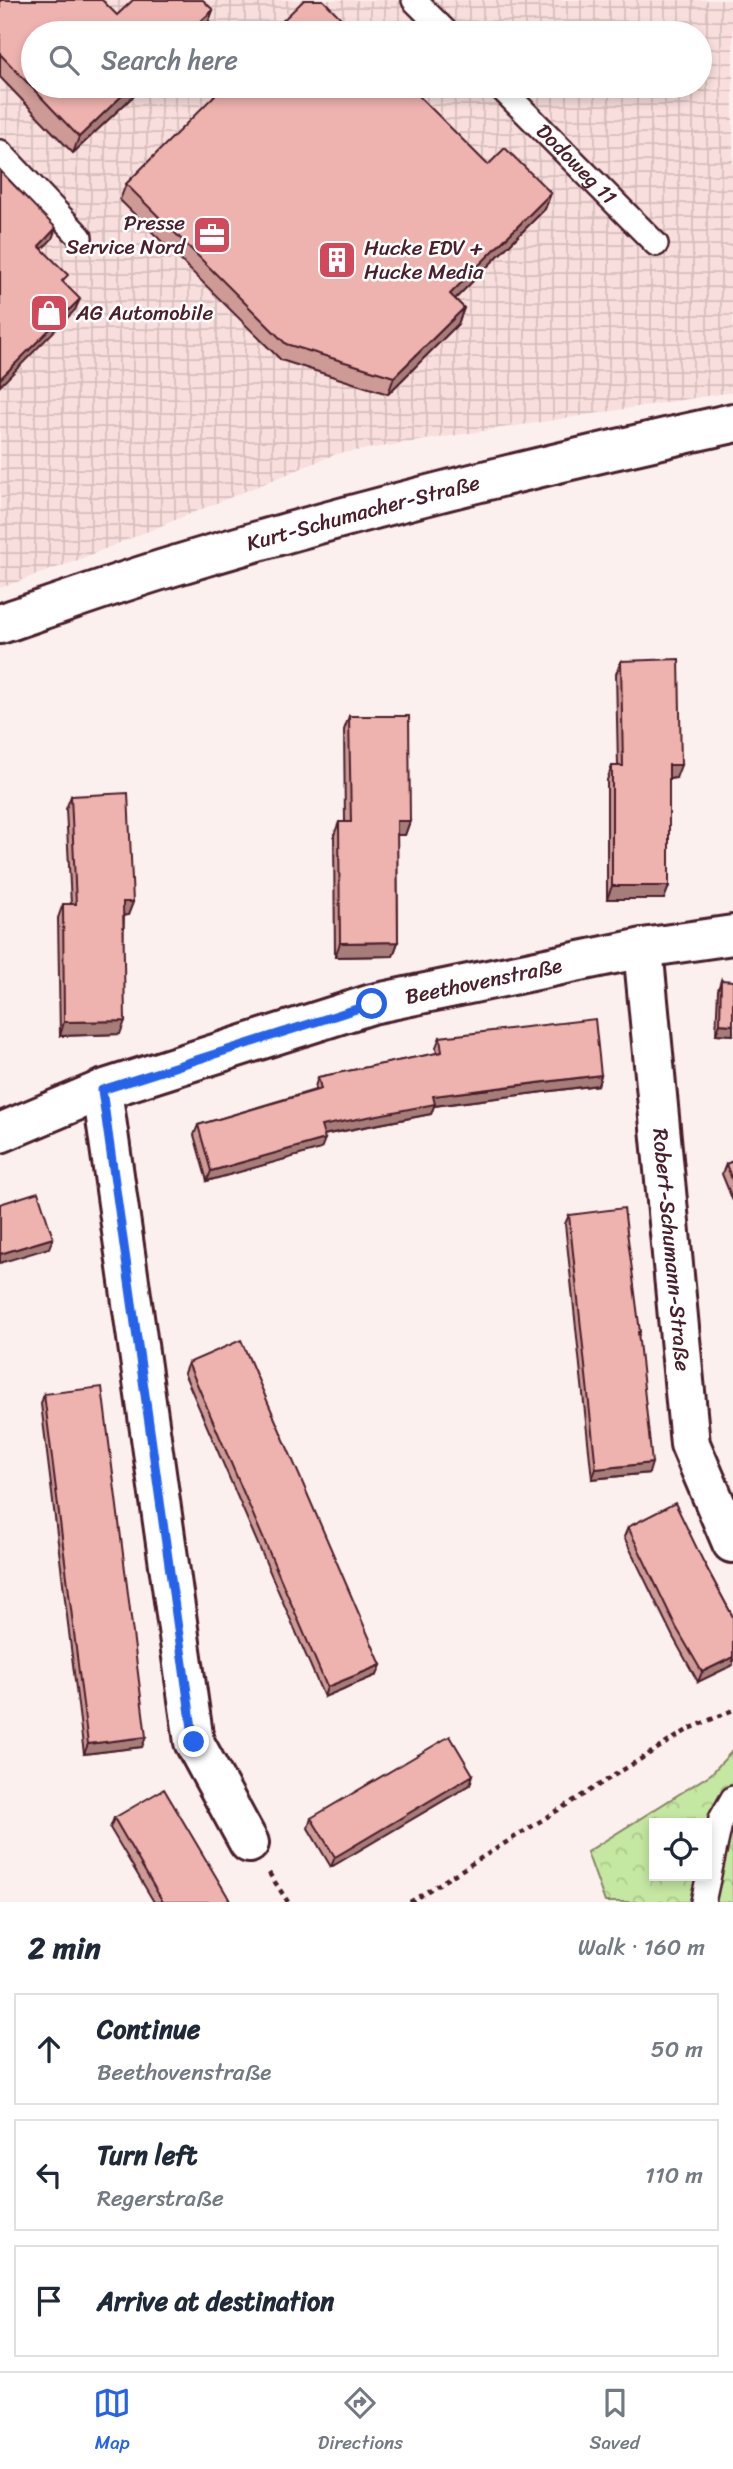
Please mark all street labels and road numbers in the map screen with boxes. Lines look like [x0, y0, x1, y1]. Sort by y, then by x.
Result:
street label: Dodoweg 11 [526, 114, 627, 214]
street label: Kurt-Schumacher-Straße [242, 463, 484, 562]
street label: Beethovenstraße [402, 946, 565, 1016]
street label: Robert-Schumann-Straße [641, 1127, 702, 1373]

